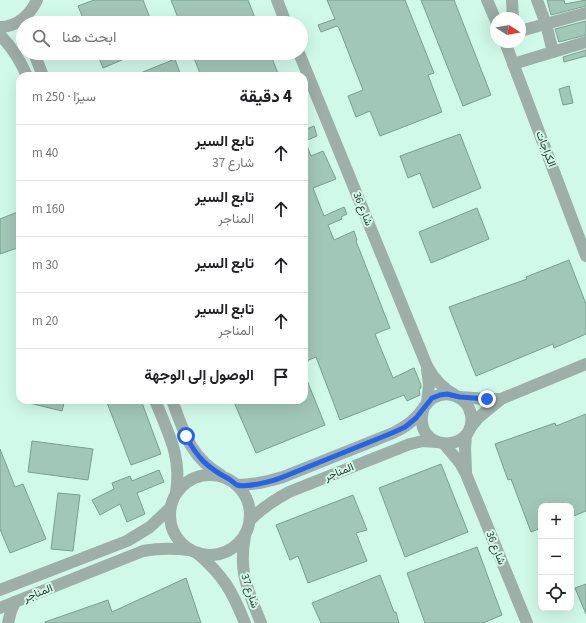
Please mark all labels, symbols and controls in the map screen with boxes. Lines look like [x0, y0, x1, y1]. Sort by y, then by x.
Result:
north arrow [490, 12, 526, 48]
search box [16, 16, 308, 60]
icon: search [30, 27, 52, 49]
text: ابحث هنا [62, 27, 116, 48]
text: 4 دقيقة [240, 85, 292, 109]
text: سيرًا · 250 m [32, 88, 96, 106]
street label: الكراجات [532, 129, 560, 169]
text: تابع السير [195, 131, 254, 152]
icon: ahead [270, 142, 292, 164]
text: 40 m [32, 144, 58, 162]
text: شارع 37 [212, 154, 254, 172]
text: تابع السير [195, 187, 254, 208]
street label: شارع 36 [349, 190, 377, 228]
icon: ahead [270, 198, 292, 220]
text: 160 m [32, 200, 65, 218]
text: المناجر [218, 210, 254, 228]
text: تابع السير [195, 253, 254, 274]
icon: ahead [270, 254, 292, 276]
text: 30 m [32, 256, 58, 274]
text: تابع السير [195, 299, 254, 320]
icon: ahead [270, 310, 292, 332]
text: 20 m [32, 312, 58, 330]
text: المناجر [218, 322, 254, 340]
text: الوصول إلى الوجهة [144, 365, 254, 386]
icon: arrive [270, 366, 292, 388]
route end [478, 390, 496, 408]
route start [177, 427, 195, 445]
street label: المناجر [321, 459, 356, 485]
map controls [538, 503, 574, 611]
button: + [538, 503, 574, 539]
street label: شارع 36 [482, 529, 510, 567]
button: − [538, 539, 574, 575]
street label: شارع 37 [237, 572, 263, 610]
button: locate [538, 575, 574, 611]
street label: المناجر [20, 580, 55, 606]

